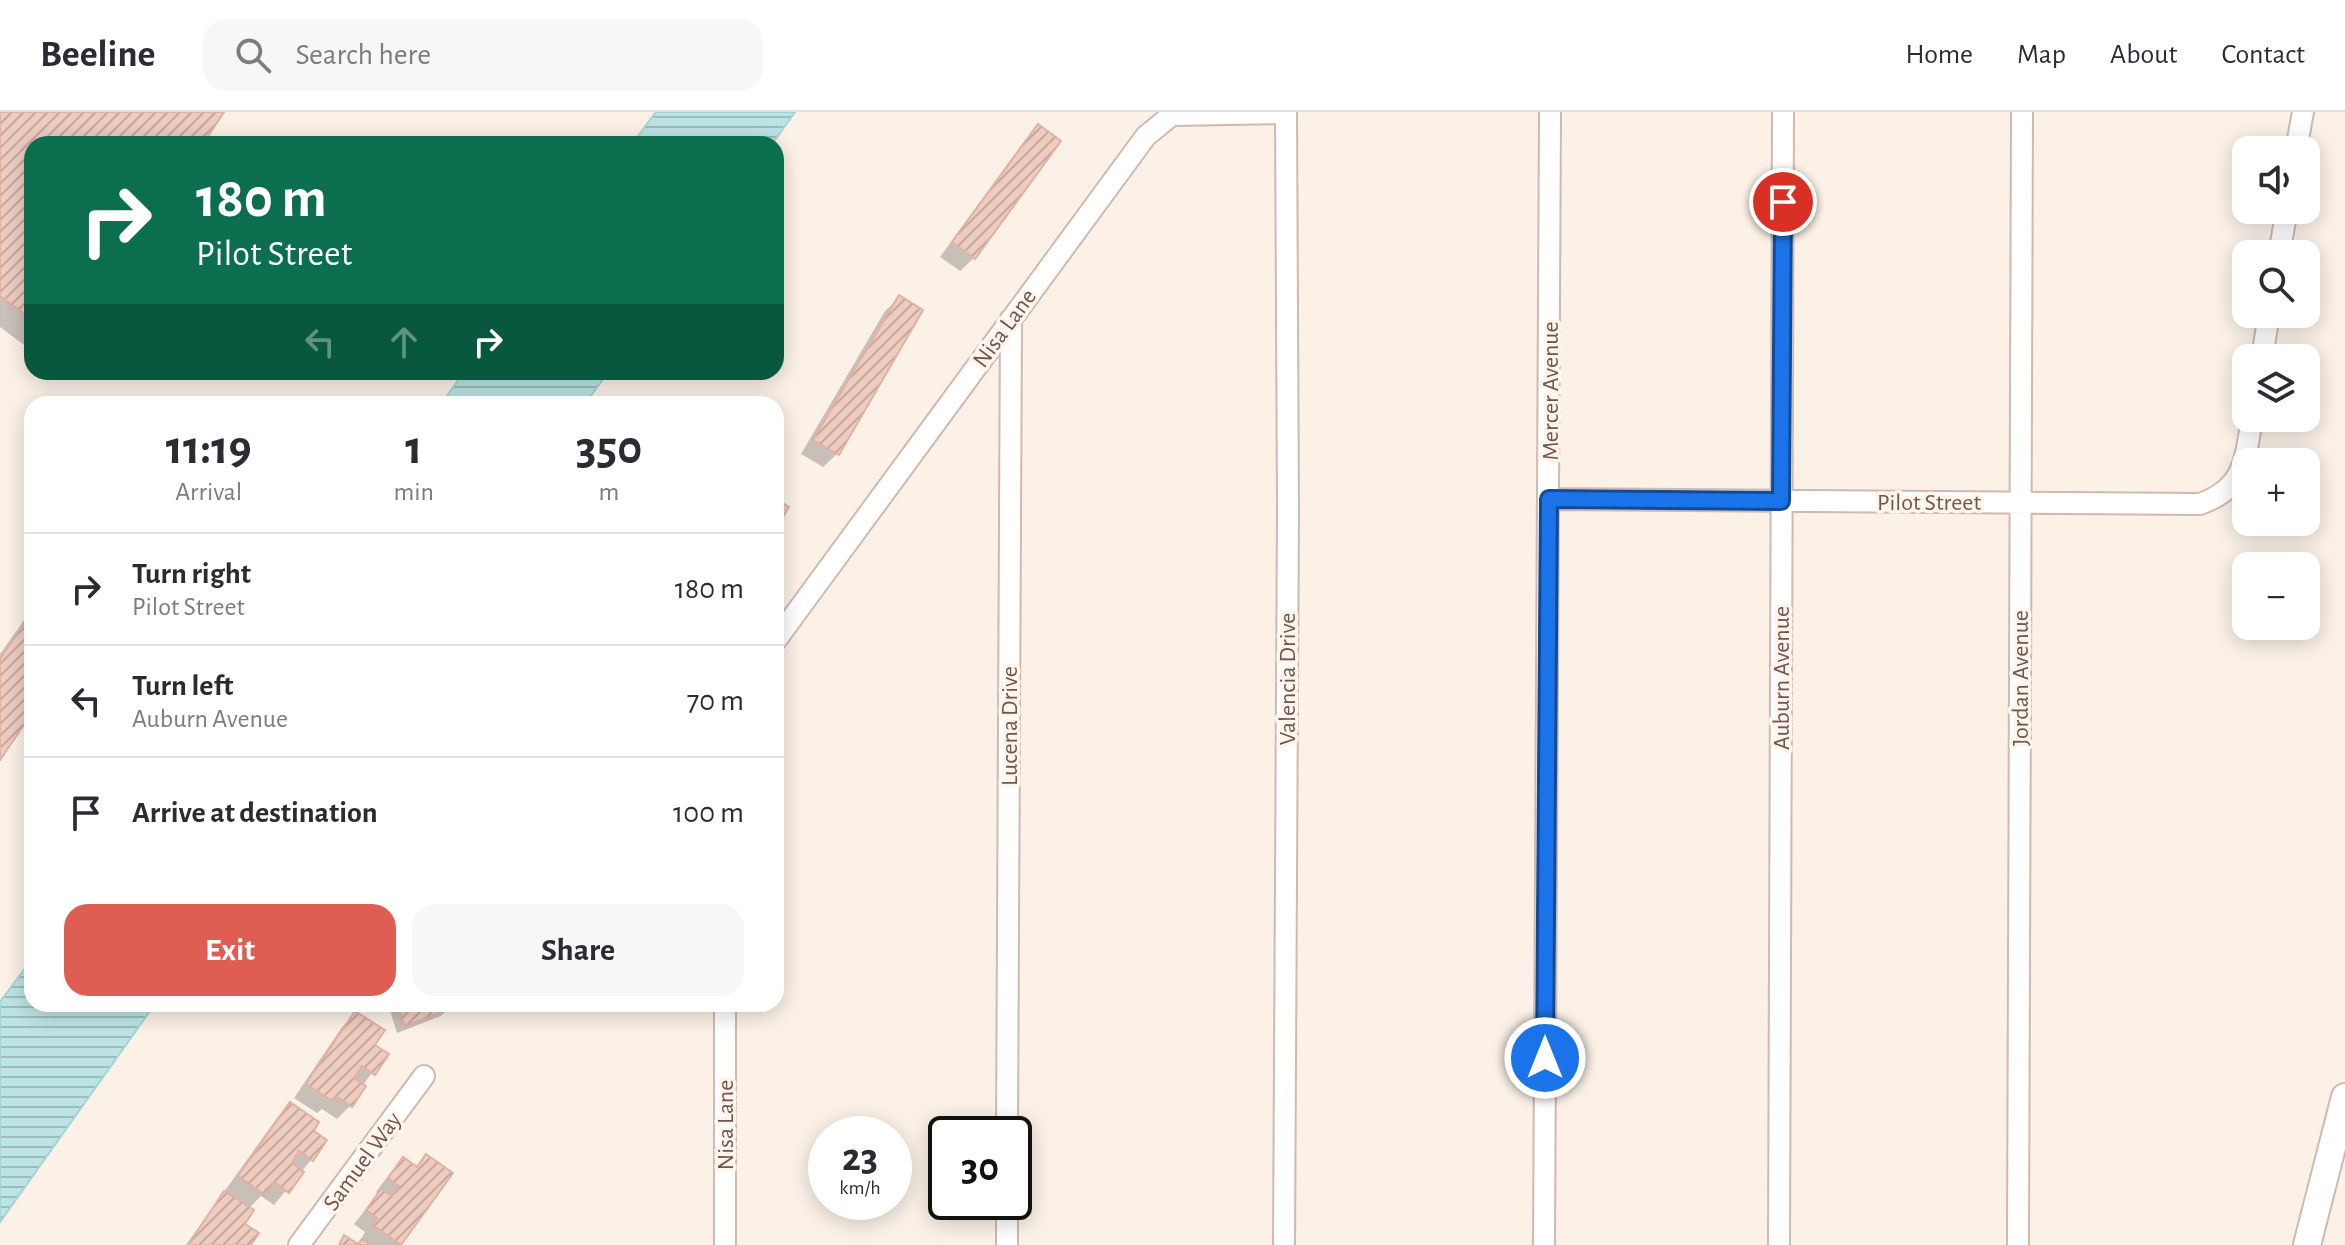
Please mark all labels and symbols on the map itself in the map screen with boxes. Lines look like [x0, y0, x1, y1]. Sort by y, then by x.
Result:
pin [1749, 168, 1817, 236]
street label: Nisa Lane [969, 285, 1041, 372]
street label: Mercer Avenue [1539, 321, 1563, 461]
street label: Pilot Street [1877, 491, 1981, 515]
street label: Auburn Avenue [1770, 606, 1794, 750]
street label: Jordan Avenue [2009, 610, 2033, 746]
street label: Valencia Drive [1276, 613, 1300, 745]
street label: Lucena Drive [998, 666, 1022, 786]
position arrow [1503, 1016, 1587, 1100]
street label: Nisa Lane [714, 1080, 738, 1170]
street label: Samuel Way [319, 1108, 406, 1215]
speed limit sign: 30 [928, 1116, 1032, 1220]

